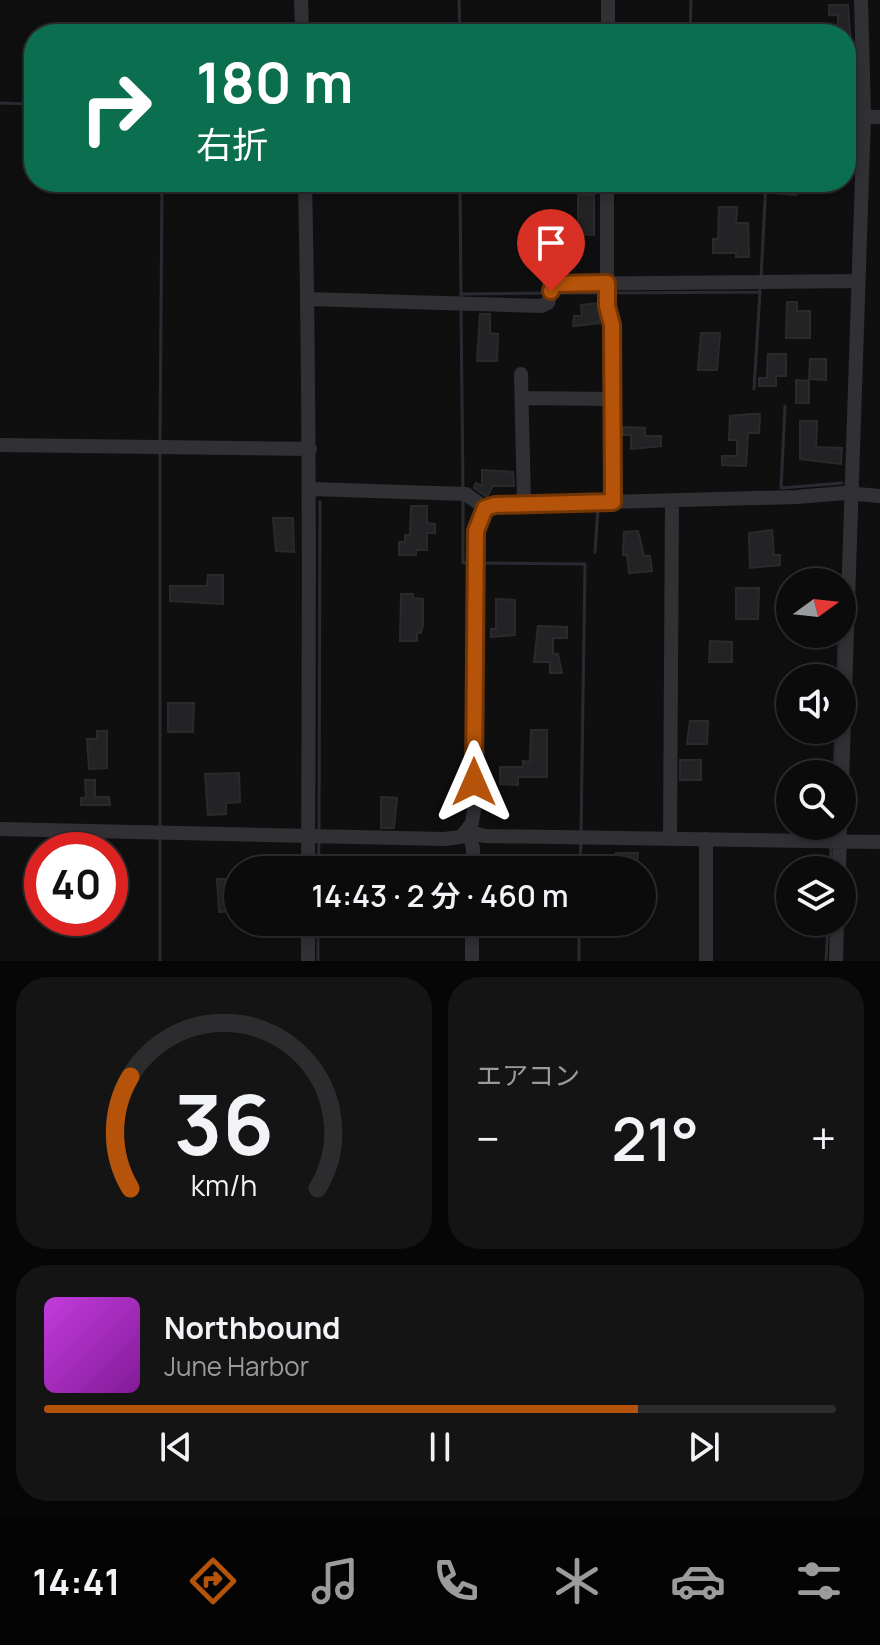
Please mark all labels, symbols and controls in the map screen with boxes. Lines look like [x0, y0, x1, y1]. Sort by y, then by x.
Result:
text: 180 m [196, 43, 353, 120]
icon: right [64, 56, 168, 160]
text: 右折 [196, 120, 268, 169]
pin [517, 209, 585, 291]
icon: arrive [529, 221, 573, 265]
north arrow [776, 568, 856, 648]
map controls [776, 568, 856, 936]
button: sound [776, 664, 856, 744]
position arrow [432, 740, 516, 824]
button: search [776, 760, 856, 840]
speed limit sign: 40 [24, 832, 128, 936]
button: layers [776, 856, 856, 936]
text: 14:43 · 2 分 · 460 m [311, 875, 569, 916]
text: エアコン [476, 1057, 580, 1093]
text: 36 [174, 1066, 274, 1180]
text: 21° [611, 1097, 699, 1179]
text: − [476, 1108, 500, 1168]
text: + [811, 1108, 836, 1168]
text: km/h [191, 1166, 257, 1205]
text: Northbound [164, 1307, 341, 1348]
text: June Harbor [164, 1348, 309, 1384]
icon: previous [154, 1425, 198, 1469]
icon: pause [418, 1425, 462, 1469]
icon: next [682, 1425, 726, 1469]
icon: directions [185, 1553, 241, 1609]
icon: music [307, 1553, 363, 1609]
icon: phone [428, 1553, 484, 1609]
icon: climate [549, 1553, 605, 1609]
icon: car [670, 1553, 726, 1609]
icon: filters [791, 1553, 847, 1609]
text: 14:41 [33, 1557, 120, 1606]

